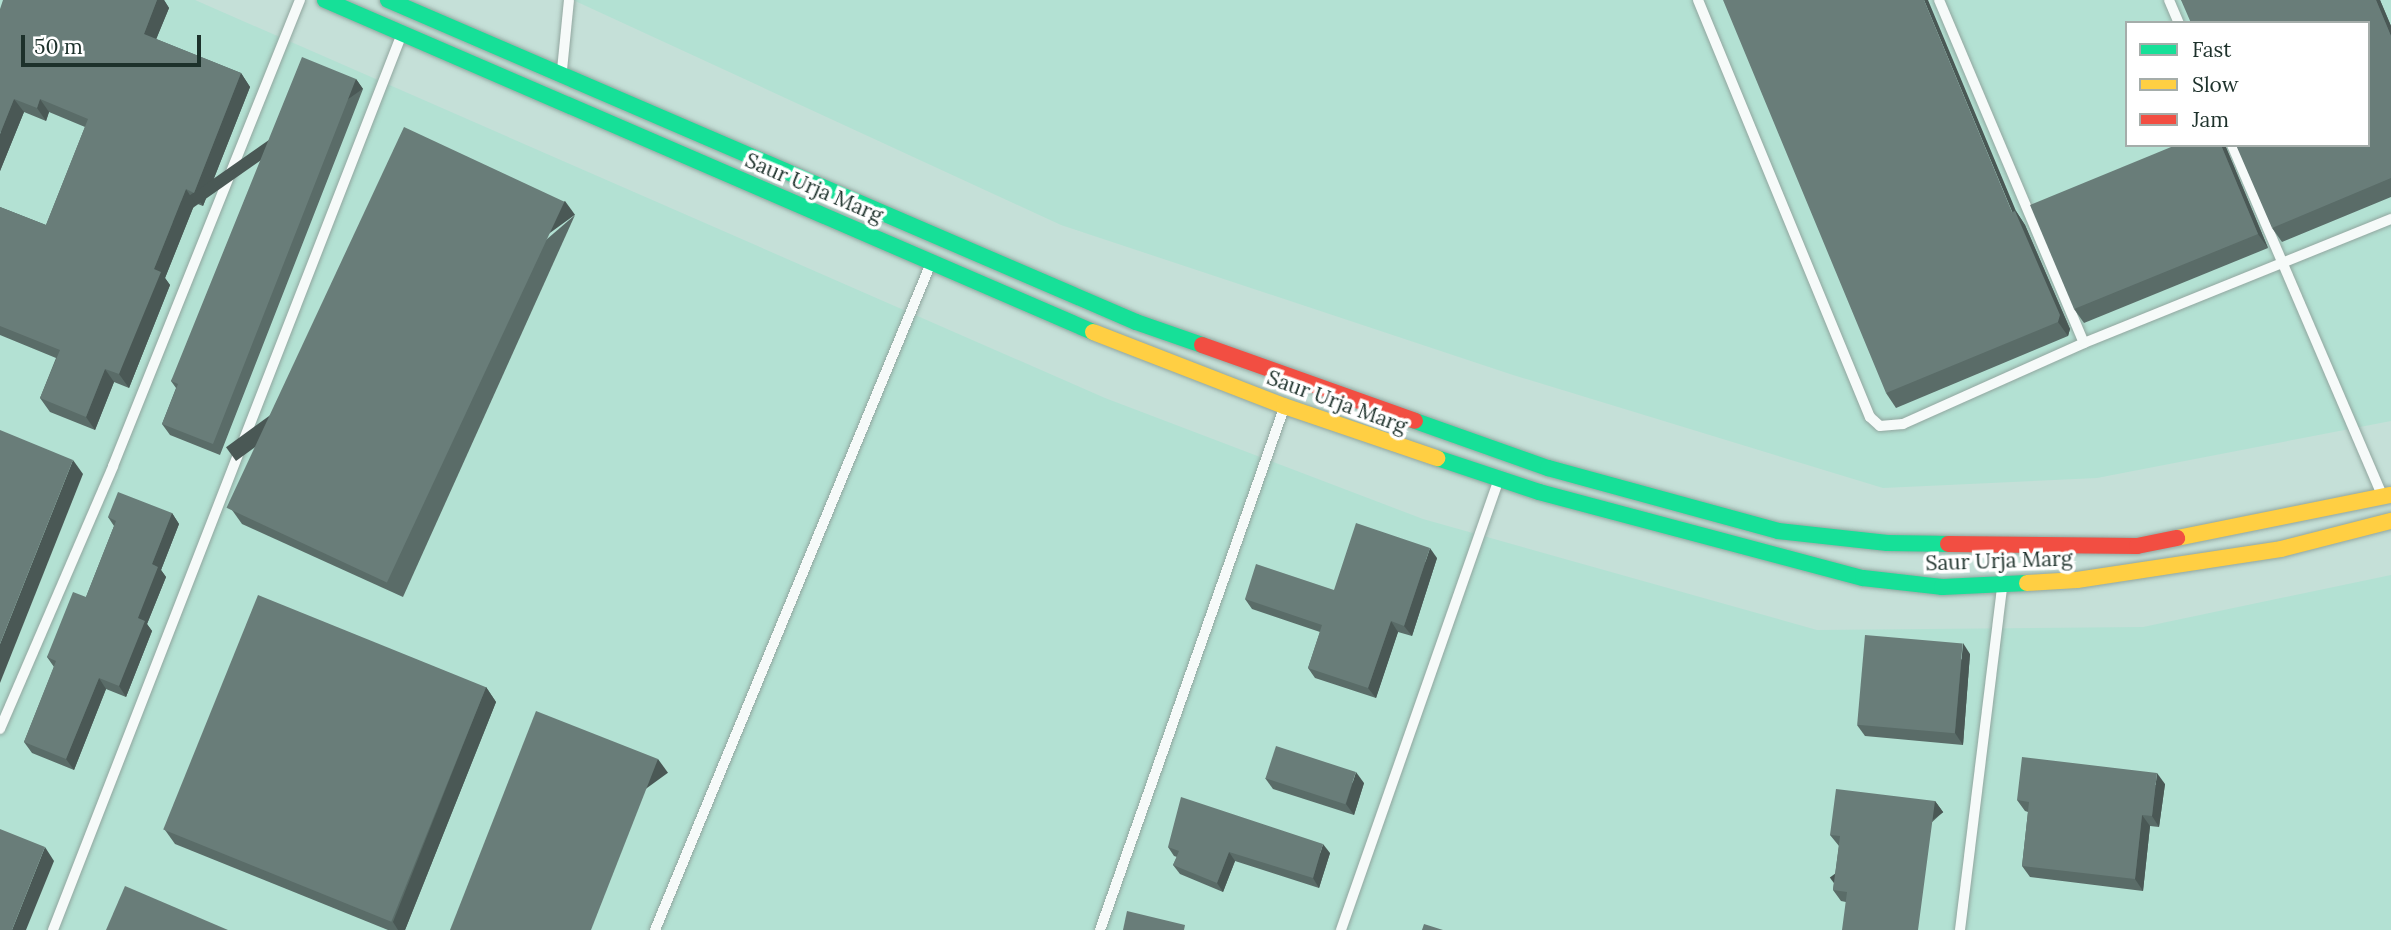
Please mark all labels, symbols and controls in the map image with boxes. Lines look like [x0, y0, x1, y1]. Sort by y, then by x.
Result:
scale bar [24, 21, 205, 65]
legend [2125, 21, 2370, 147]
text: 50 m [34, 33, 83, 60]
text: Fast [2192, 36, 2231, 63]
text: Slow [2192, 71, 2239, 98]
text: Jam [2192, 106, 2229, 133]
street label: Saur Urja Marg [741, 148, 887, 228]
street label: Saur Urja Marg [1264, 365, 1410, 439]
street label: Saur Urja Marg [1925, 546, 2073, 576]

